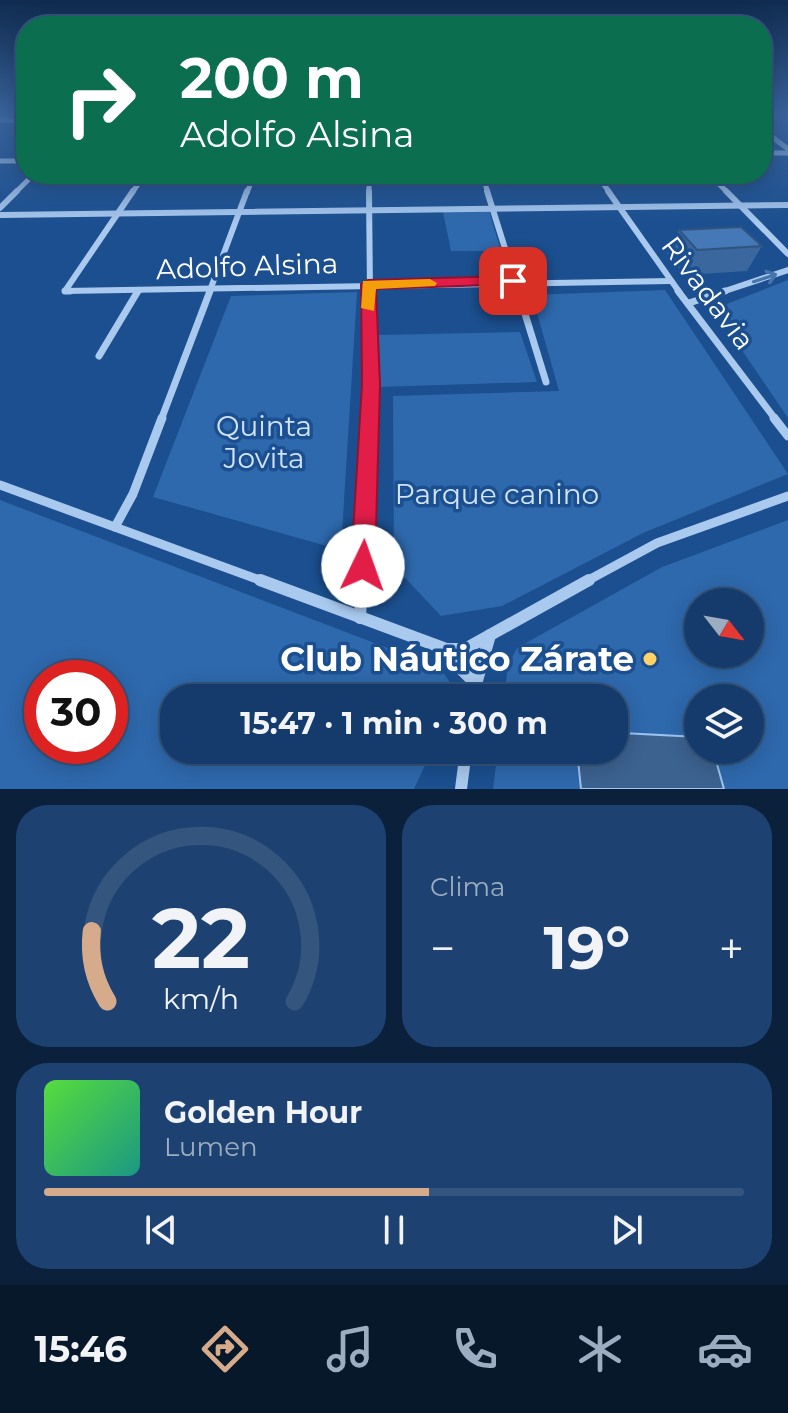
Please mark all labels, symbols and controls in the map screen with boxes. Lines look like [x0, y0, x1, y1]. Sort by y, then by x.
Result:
text: 200 m [180, 44, 364, 112]
icon: right [48, 48, 152, 152]
text: Adolfo Alsina [180, 112, 415, 156]
street label: Rivadavia [654, 230, 762, 356]
street label: Adolfo Alsina [155, 246, 339, 286]
pin [479, 247, 547, 315]
icon: arrive [491, 259, 535, 303]
one-way arrow [752, 269, 777, 284]
park label: Quinta Jovita [216, 409, 312, 475]
park label: Parque canino [395, 477, 599, 511]
position arrow [321, 524, 405, 608]
north arrow [684, 588, 764, 668]
map controls [684, 588, 764, 764]
place label: Club Náutico Zárate [280, 638, 634, 680]
marker: Club Náutico Zárate [641, 650, 659, 668]
speed limit sign: 30 [24, 660, 128, 764]
button: layers [684, 684, 764, 764]
text: 15:47 · 1 min · 300 m [240, 705, 548, 742]
text: Clima [430, 871, 505, 903]
text: 22 [152, 887, 250, 989]
text: 19° [544, 911, 630, 984]
text: − [430, 921, 455, 975]
text: + [719, 921, 744, 975]
text: km/h [163, 981, 239, 1016]
text: Golden Hour [164, 1094, 362, 1131]
text: Lumen [164, 1131, 257, 1163]
icon: previous [139, 1208, 183, 1252]
icon: pause [372, 1208, 416, 1252]
icon: next [605, 1208, 649, 1252]
icon: directions [197, 1321, 253, 1377]
icon: music [322, 1321, 378, 1377]
icon: phone [447, 1321, 503, 1377]
icon: climate [572, 1321, 628, 1377]
icon: car [697, 1321, 753, 1377]
text: 15:46 [35, 1327, 127, 1371]

